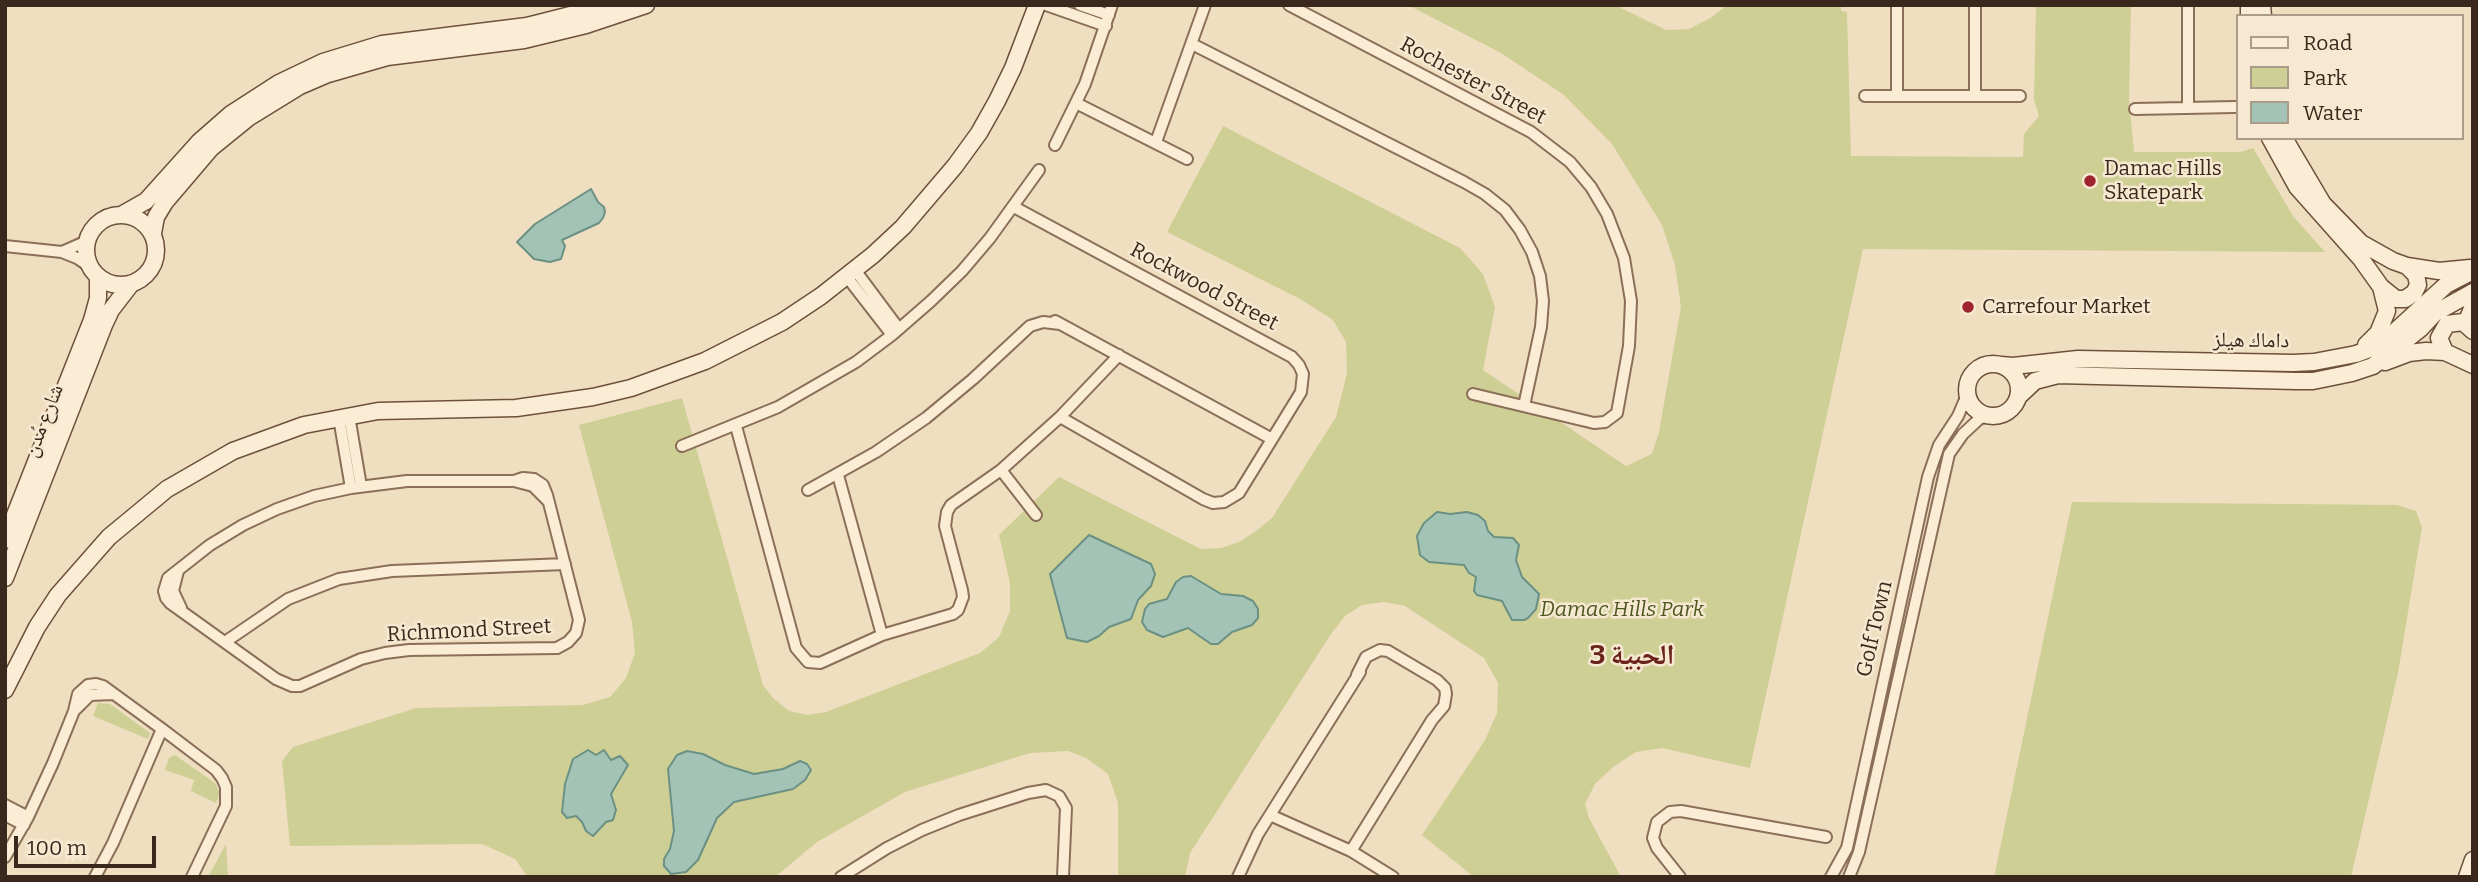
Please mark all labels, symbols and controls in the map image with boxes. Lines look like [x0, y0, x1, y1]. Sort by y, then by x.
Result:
legend [2236, 14, 2464, 140]
text: Road [2303, 30, 2352, 56]
street label: Rochester Street [1396, 32, 1550, 130]
text: Park [2303, 65, 2347, 91]
text: Water [2303, 100, 2362, 126]
place label: Damac Hills Skatepark [2104, 156, 2222, 206]
marker: Damac Hills Skatepark [2082, 173, 2098, 189]
street label: Rockwood Street [1126, 237, 1282, 337]
place label: Carrefour Market [1982, 294, 2151, 320]
marker: Carrefour Market [1960, 299, 1976, 315]
street label: داماك هيلز [2213, 328, 2289, 354]
street label: شارع مُدن [19, 381, 69, 461]
street label: Golf Town [1852, 578, 1898, 680]
park label: Damac Hills Park [1540, 597, 1704, 623]
street label: Richmond Street [386, 614, 552, 648]
district label: الحبية 3 [1590, 639, 1674, 673]
scale bar [18, 822, 159, 866]
text: 100 m [27, 835, 87, 861]

